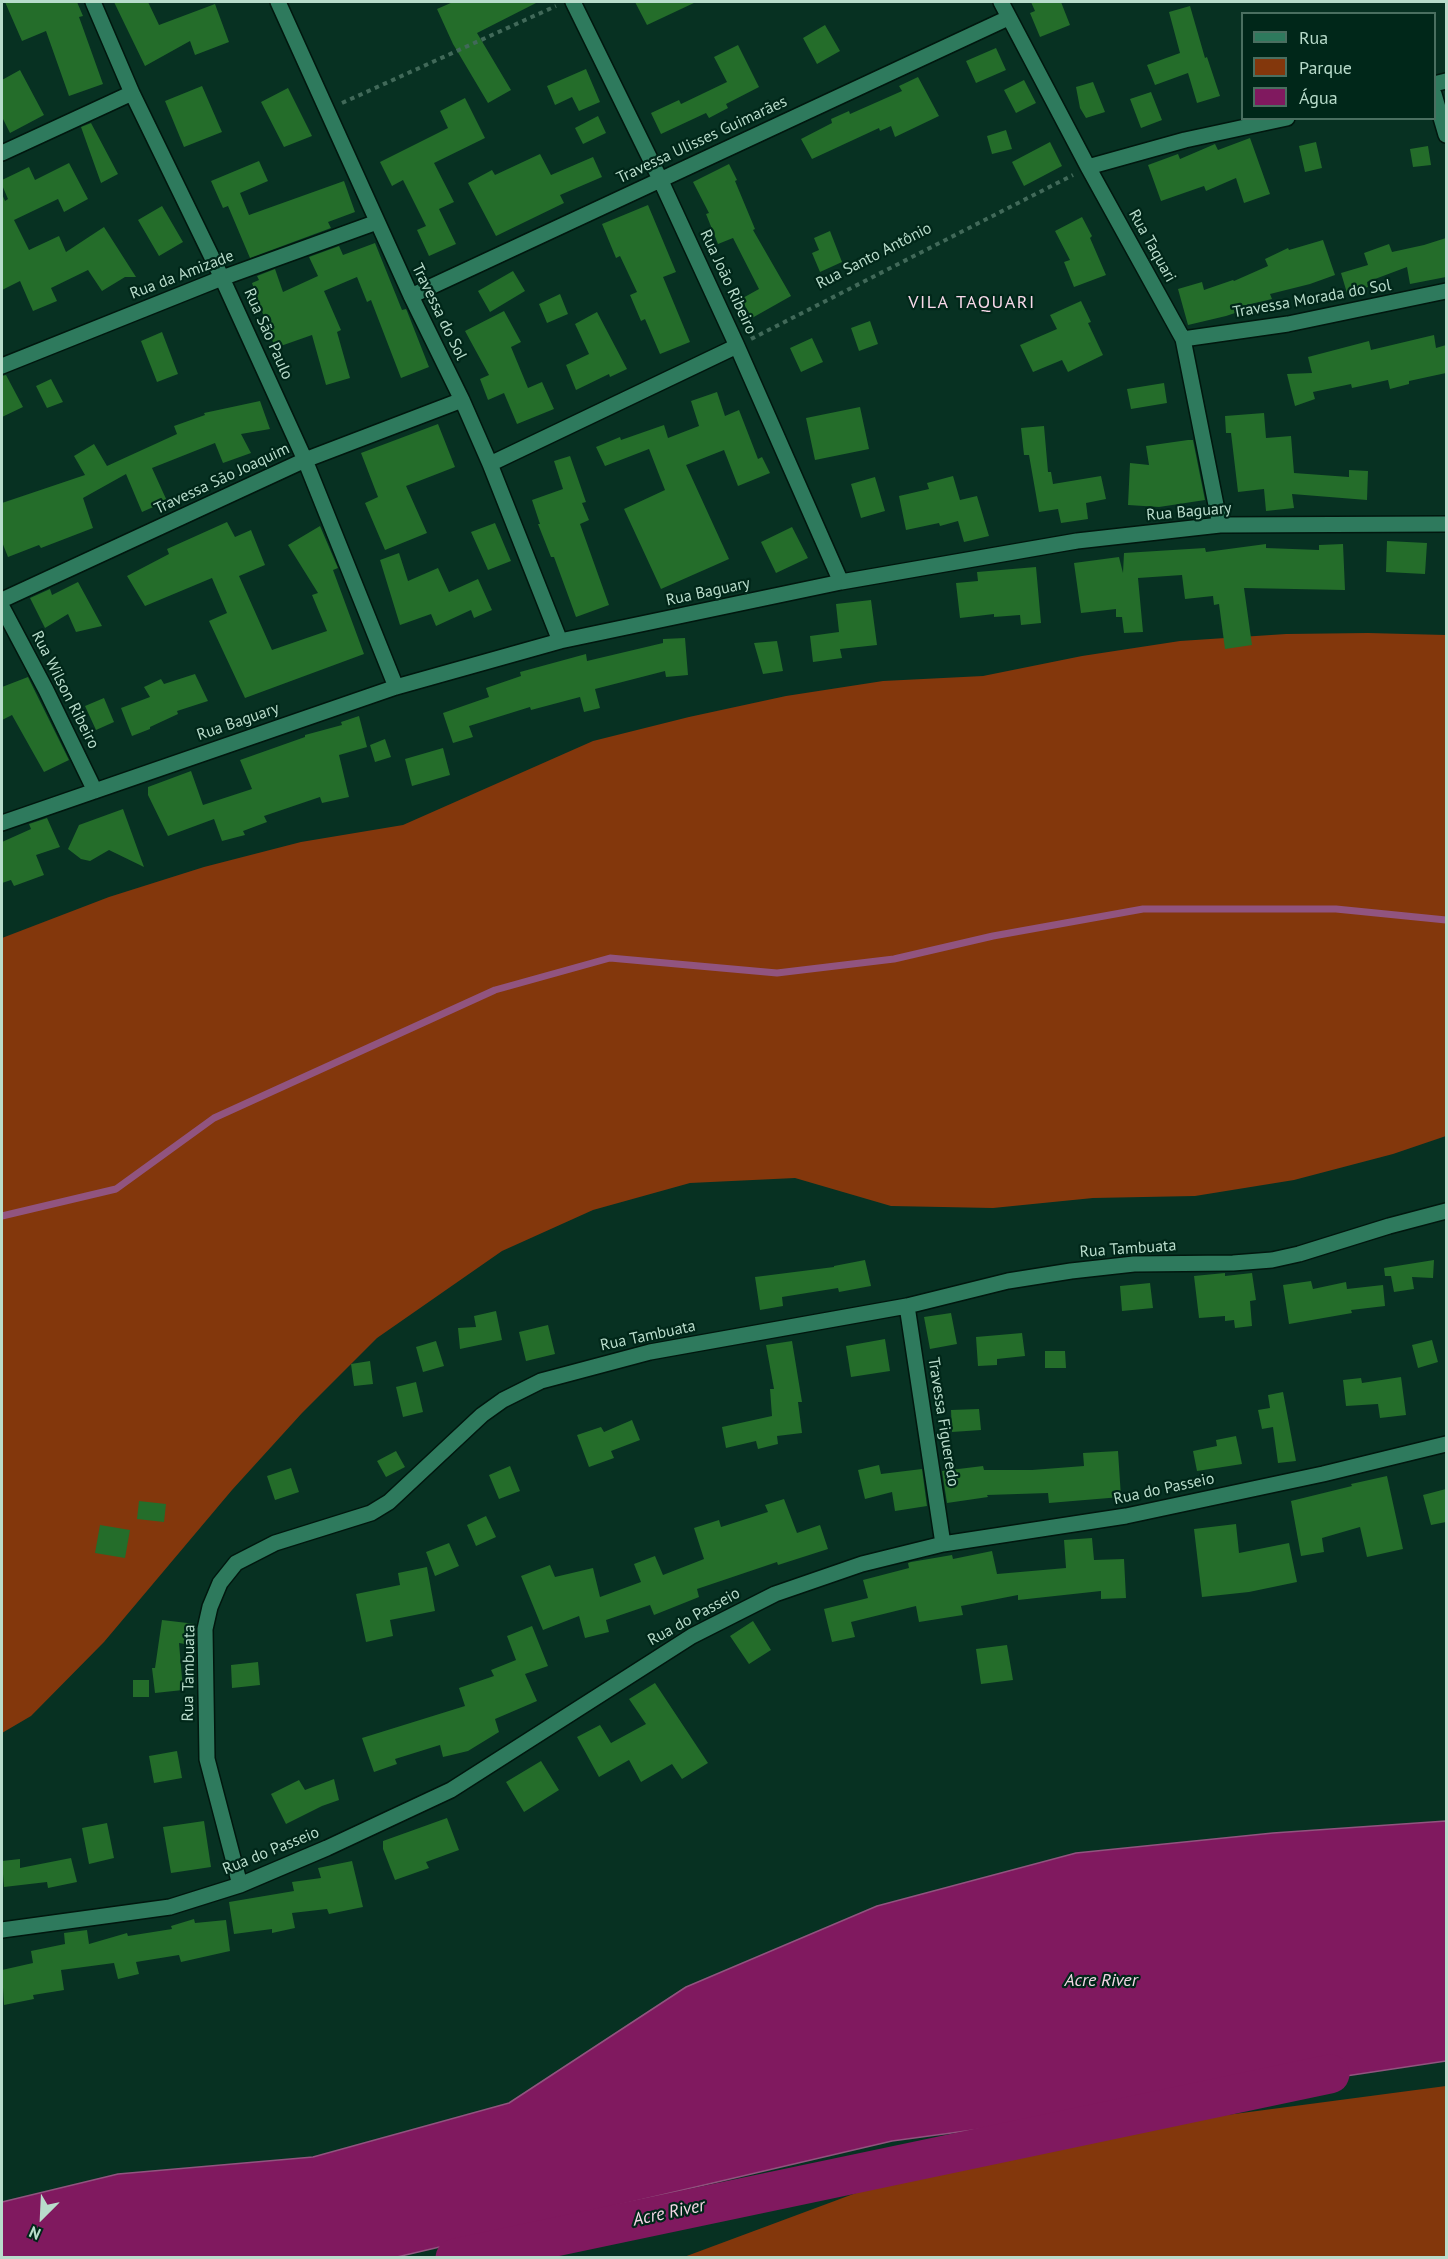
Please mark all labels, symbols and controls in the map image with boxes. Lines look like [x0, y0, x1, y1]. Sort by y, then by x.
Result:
legend [1241, 12, 1436, 120]
text: Rua [1299, 26, 1328, 49]
text: Parque [1299, 56, 1352, 79]
text: Água [1299, 86, 1338, 109]
street label: Travessa Ulisses Guimarães [614, 92, 790, 188]
street label: Rua Taquari [1124, 206, 1180, 286]
street label: Rua Santo Antônio [813, 219, 935, 293]
street label: Rua João Ribeiro [695, 227, 761, 337]
street label: Rua da Amizade [127, 246, 237, 304]
street label: Travessa do Sol [407, 261, 471, 363]
street label: Travessa Morada do Sol [1231, 276, 1393, 322]
street label: Rua São Paulo [239, 285, 297, 383]
district label: VILA TAQUARI [908, 292, 1036, 314]
street label: Travessa São Joaquim [151, 439, 293, 519]
street label: Rua Baguary [1146, 499, 1232, 525]
street label: Rua Baguary [664, 574, 752, 610]
street label: Rua Wilson Ribeiro [27, 628, 103, 752]
street label: Rua Baguary [194, 699, 282, 745]
street label: Rua Tambuata [1079, 1236, 1177, 1262]
street label: Rua Tambuata [599, 1317, 697, 1355]
street label: Travessa Figueredo [923, 1356, 963, 1488]
street label: Rua do Passeio [1112, 1469, 1216, 1509]
street label: Rua do Passeio [645, 1584, 743, 1650]
street label: Rua Tambuata [179, 1624, 199, 1722]
street label: Rua do Passeio [220, 1823, 322, 1879]
water label: Acre River [1064, 1970, 1138, 1992]
north arrow [12, 2187, 72, 2247]
water label: Acre River [631, 2195, 707, 2231]
text: N [26, 2222, 44, 2245]

